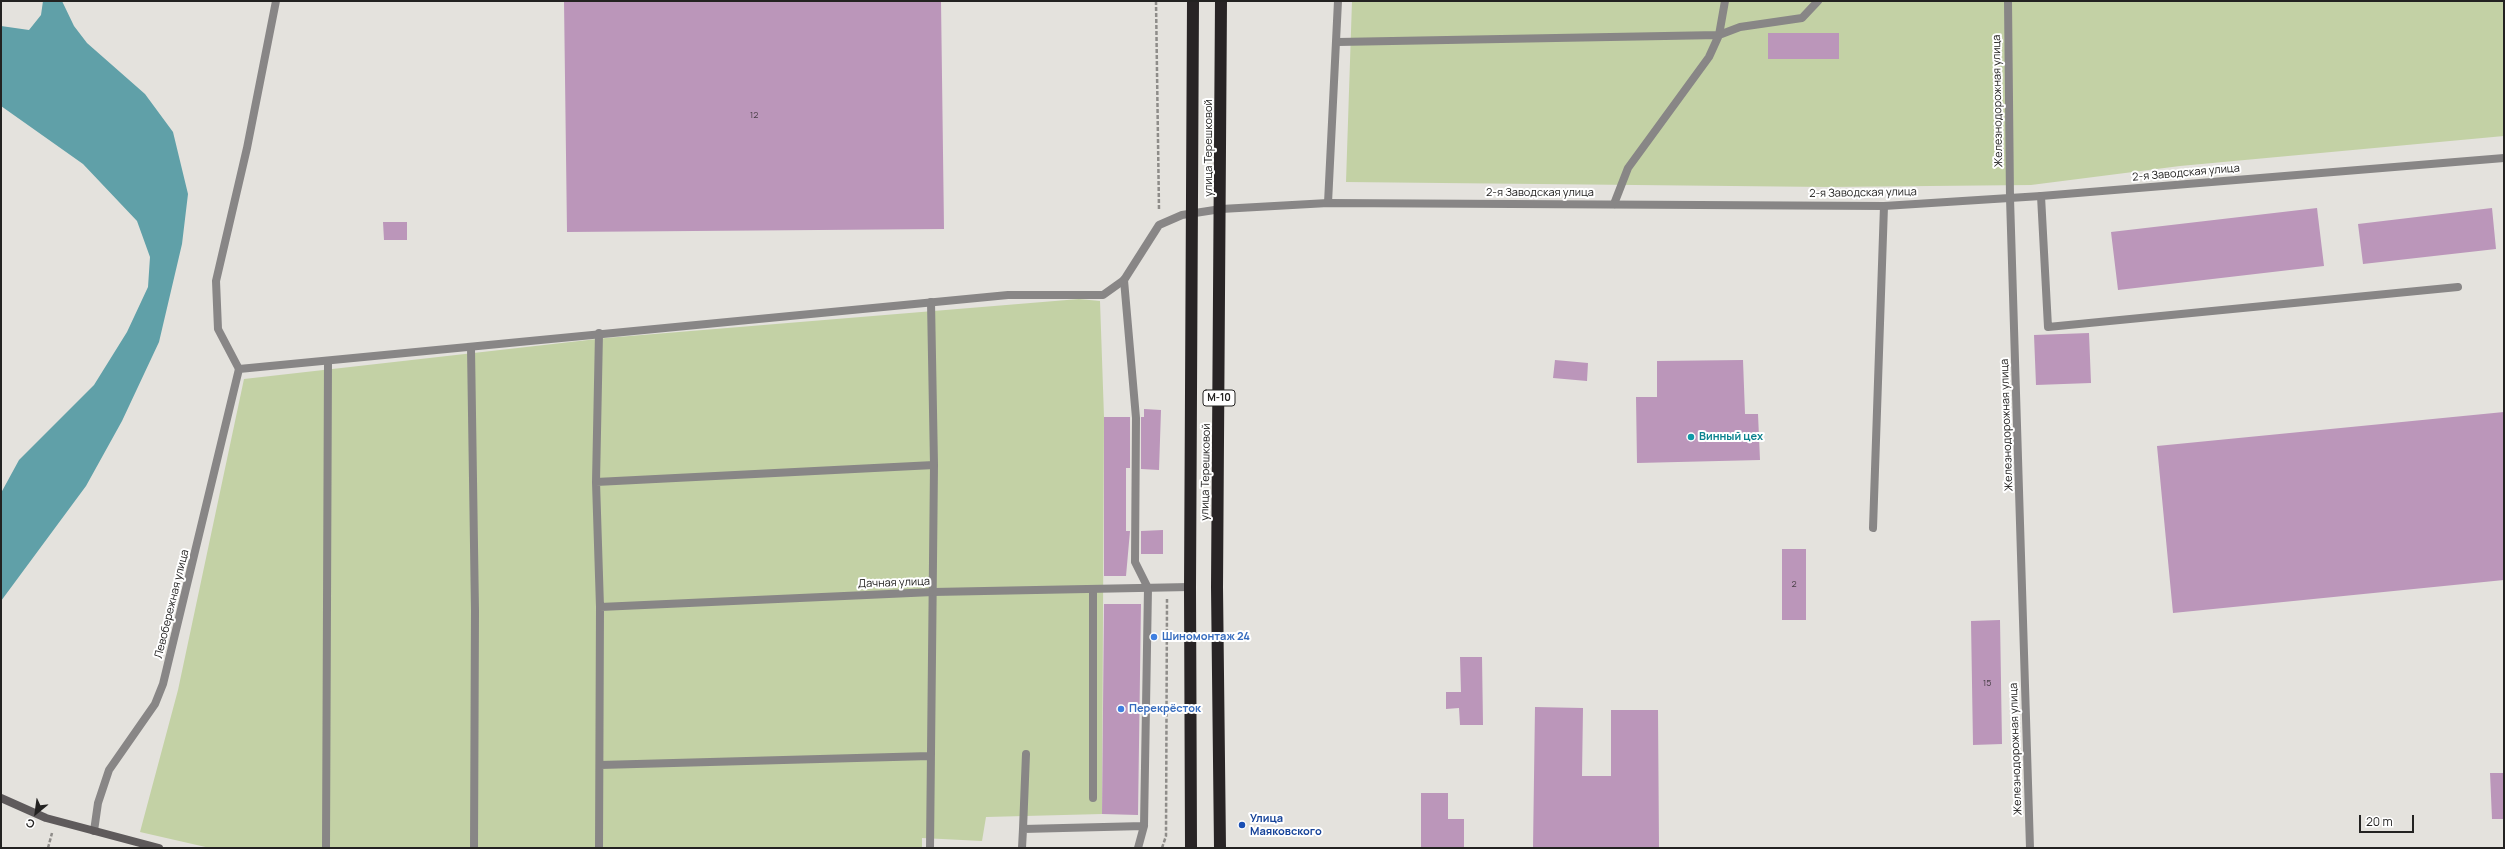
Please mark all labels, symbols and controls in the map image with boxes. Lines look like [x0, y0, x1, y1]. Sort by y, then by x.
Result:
street label: Железнодорожная улица [1990, 35, 2006, 167]
street label: улица Терешковой [1202, 99, 1216, 197]
house number: 12 [750, 110, 758, 120]
street label: 2-я Заводская улица [2132, 162, 2240, 184]
street label: 2-я Заводская улица [1809, 185, 1917, 201]
street label: 2-я Заводская улица [1486, 186, 1594, 200]
street label: Железнодорожная улица [1998, 358, 2016, 492]
road number: М-10 [1203, 390, 1235, 406]
street label: улица Терешковой [1199, 423, 1213, 521]
place label: Винный цех [1699, 430, 1763, 444]
marker: Винный цех [1686, 432, 1696, 442]
street label: Левобережная улица [152, 548, 192, 660]
street label: Дачная улица [858, 575, 930, 591]
house number: 2 [1791, 579, 1797, 589]
place label: Шиномонтаж 24 [1162, 630, 1250, 644]
marker: Шиномонтаж 24 [1149, 632, 1159, 642]
house number: 15 [1983, 678, 1991, 688]
street label: Железнодорожная улица [2007, 682, 2025, 816]
place label: Перекрёсток [1129, 702, 1201, 716]
marker: Перекрёсток [1116, 704, 1126, 714]
north arrow [16, 793, 56, 833]
scale bar [2361, 807, 2416, 833]
place label: Улица Маяковского [1250, 812, 1322, 838]
text: 20 m [2366, 813, 2393, 830]
text: С [23, 815, 37, 832]
marker: Улица Маяковского [1237, 820, 1247, 830]

